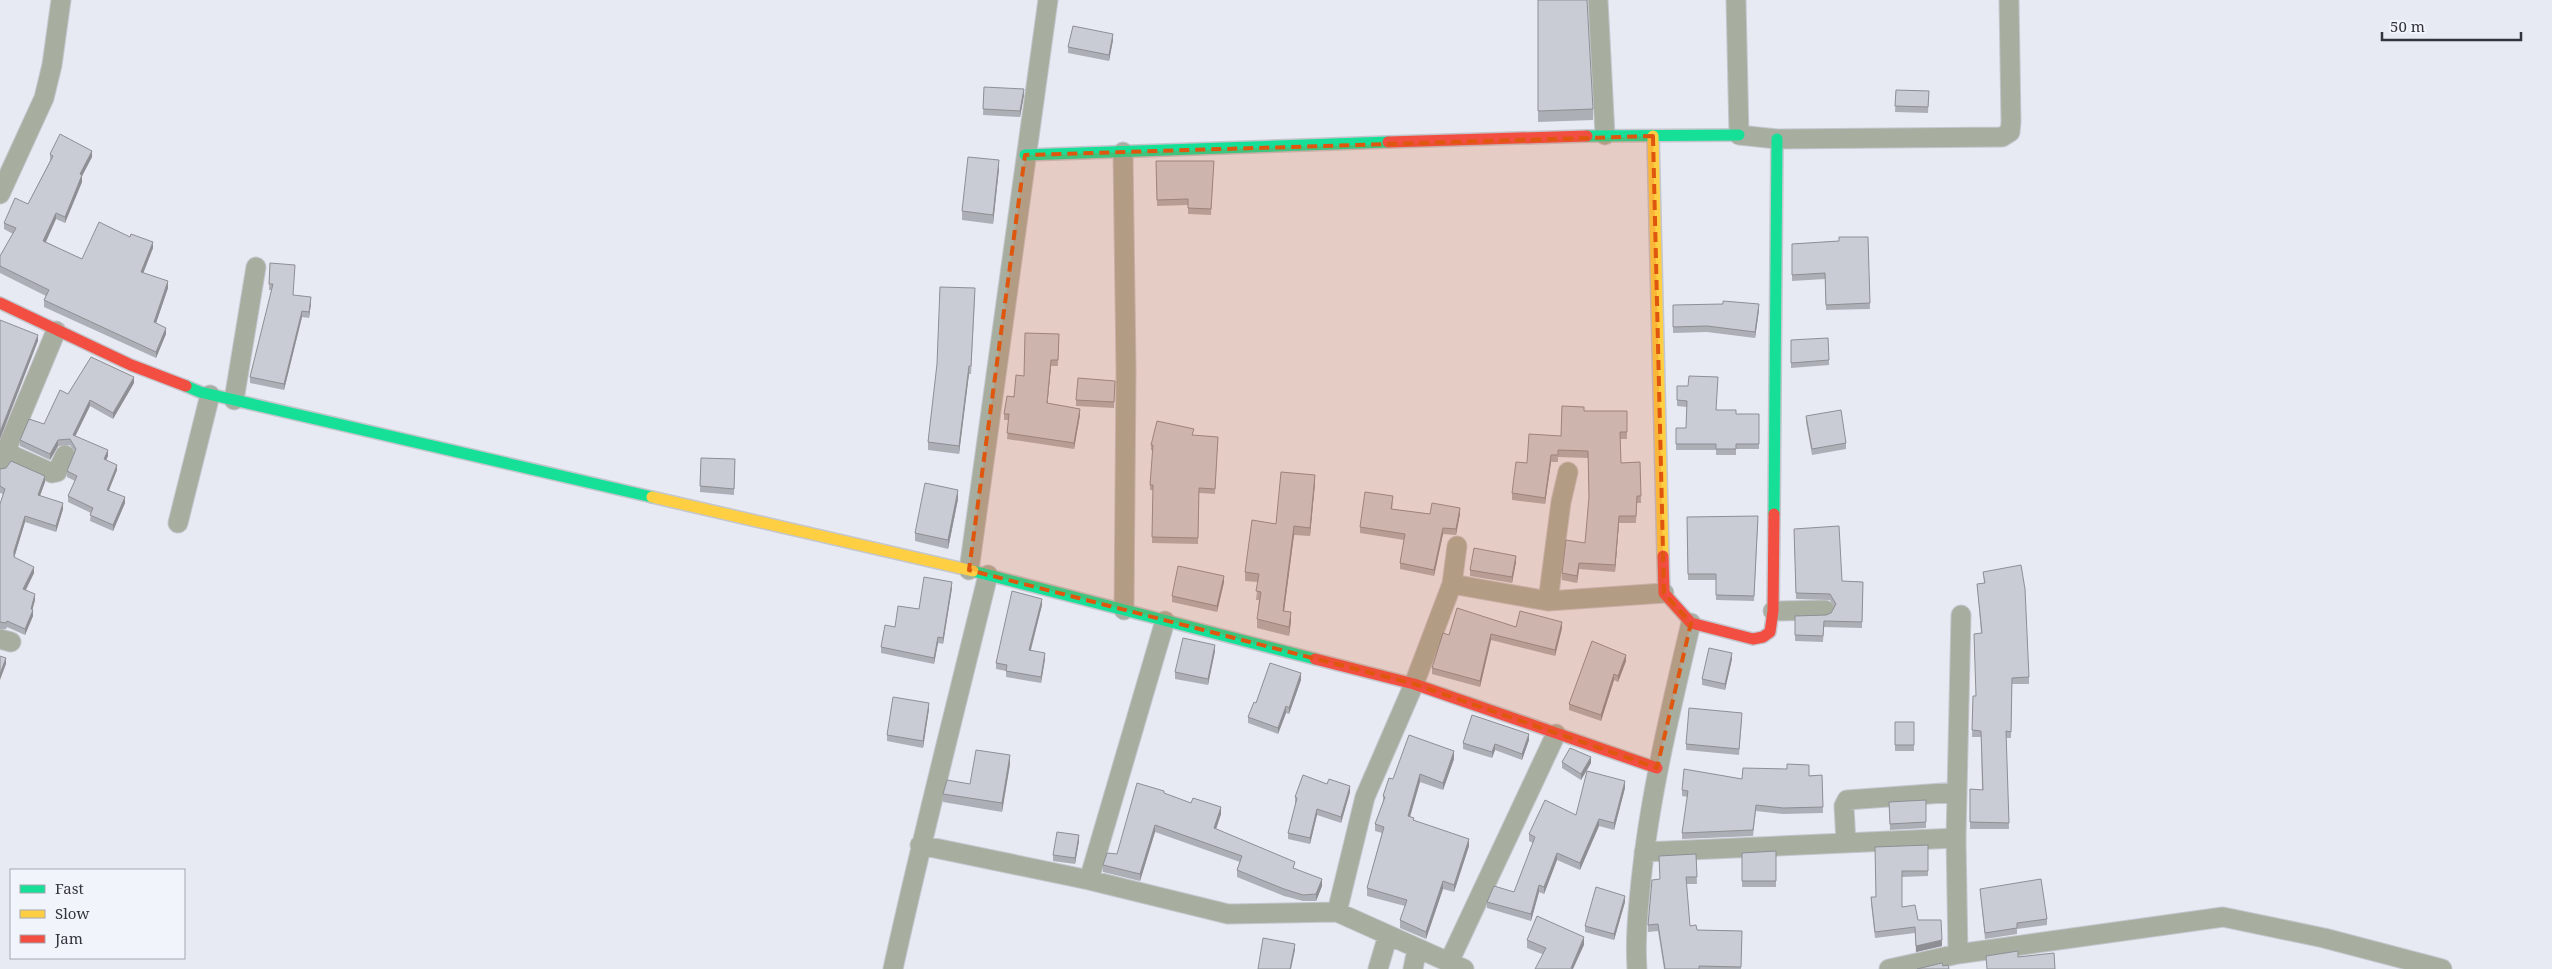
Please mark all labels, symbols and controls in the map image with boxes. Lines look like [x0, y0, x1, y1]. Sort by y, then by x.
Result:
scale bar [2382, 10, 2521, 42]
text: 50 m [2390, 16, 2425, 36]
legend [10, 869, 185, 959]
text: Fast [55, 878, 84, 898]
text: Slow [55, 903, 89, 923]
text: Jam [54, 928, 83, 948]

